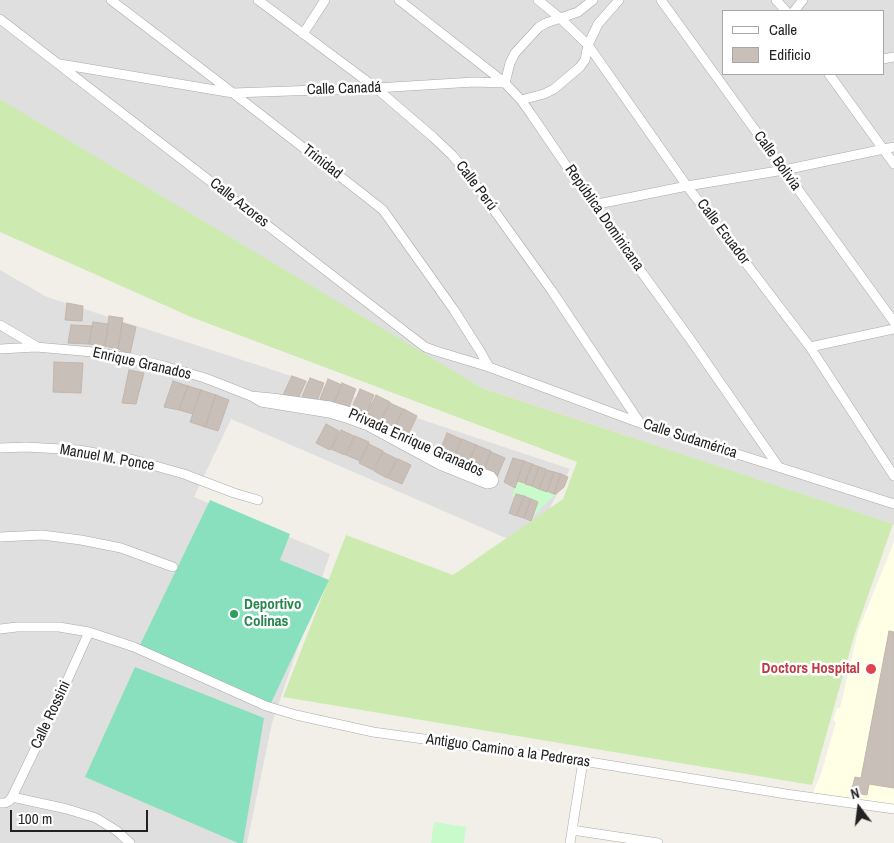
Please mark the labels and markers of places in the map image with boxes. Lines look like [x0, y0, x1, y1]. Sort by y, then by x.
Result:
place label: Deportivo Colinas [244, 596, 301, 631]
marker: Deportivo Colinas [228, 608, 240, 620]
place label: Doctors Hospital [762, 660, 860, 678]
marker: Doctors Hospital [864, 662, 878, 676]

